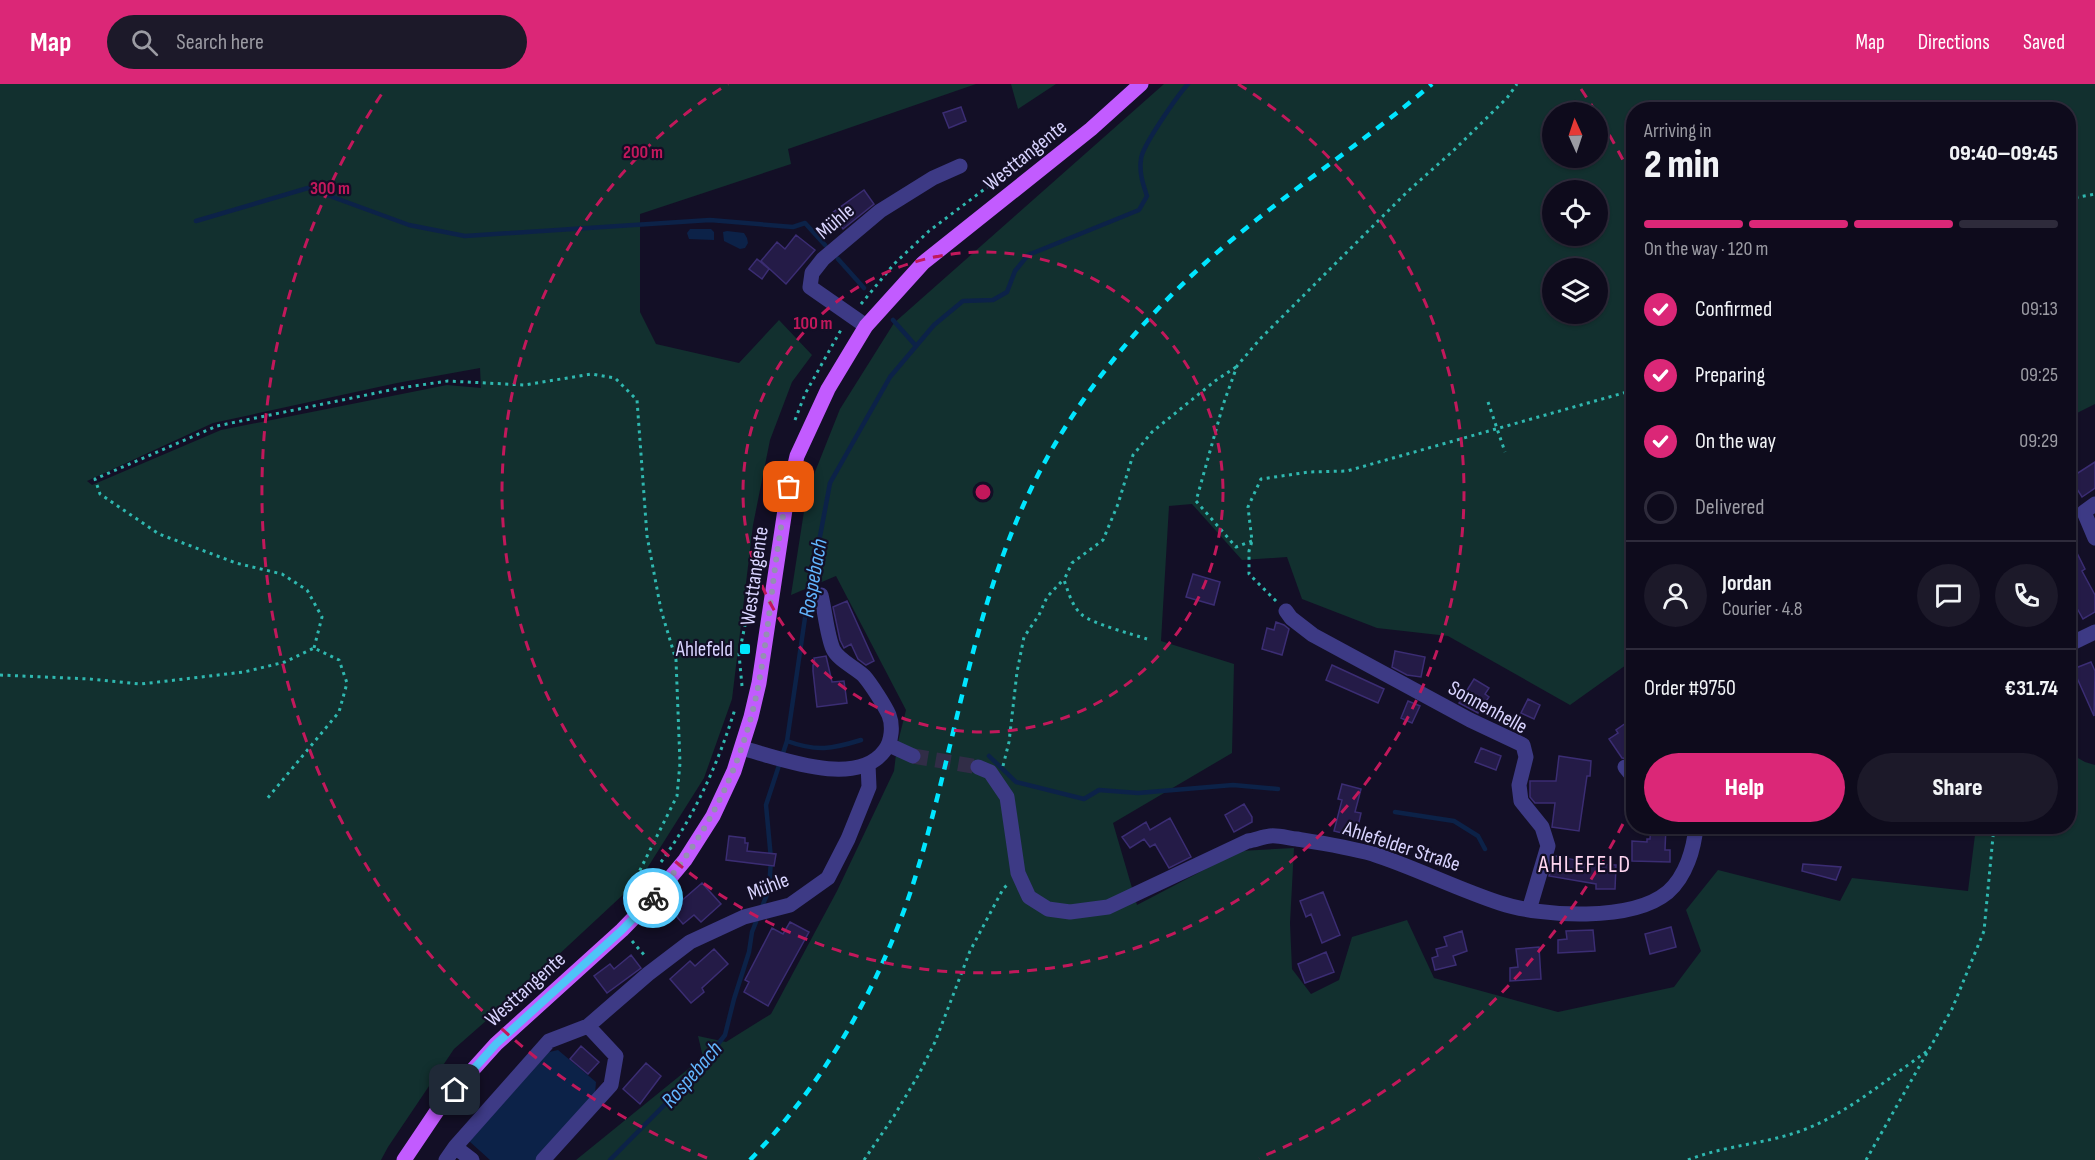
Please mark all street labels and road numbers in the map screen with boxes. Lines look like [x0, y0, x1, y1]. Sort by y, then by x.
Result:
street label: Westtangente [979, 114, 1072, 196]
street label: Mühle [811, 198, 860, 245]
street label: Westtangente [735, 525, 774, 627]
street label: Sonnenhelle [1444, 675, 1532, 739]
street label: Ahlefelder Straße [1339, 815, 1464, 877]
street label: Mühle [744, 867, 793, 906]
street label: Westtangente [480, 947, 571, 1032]

